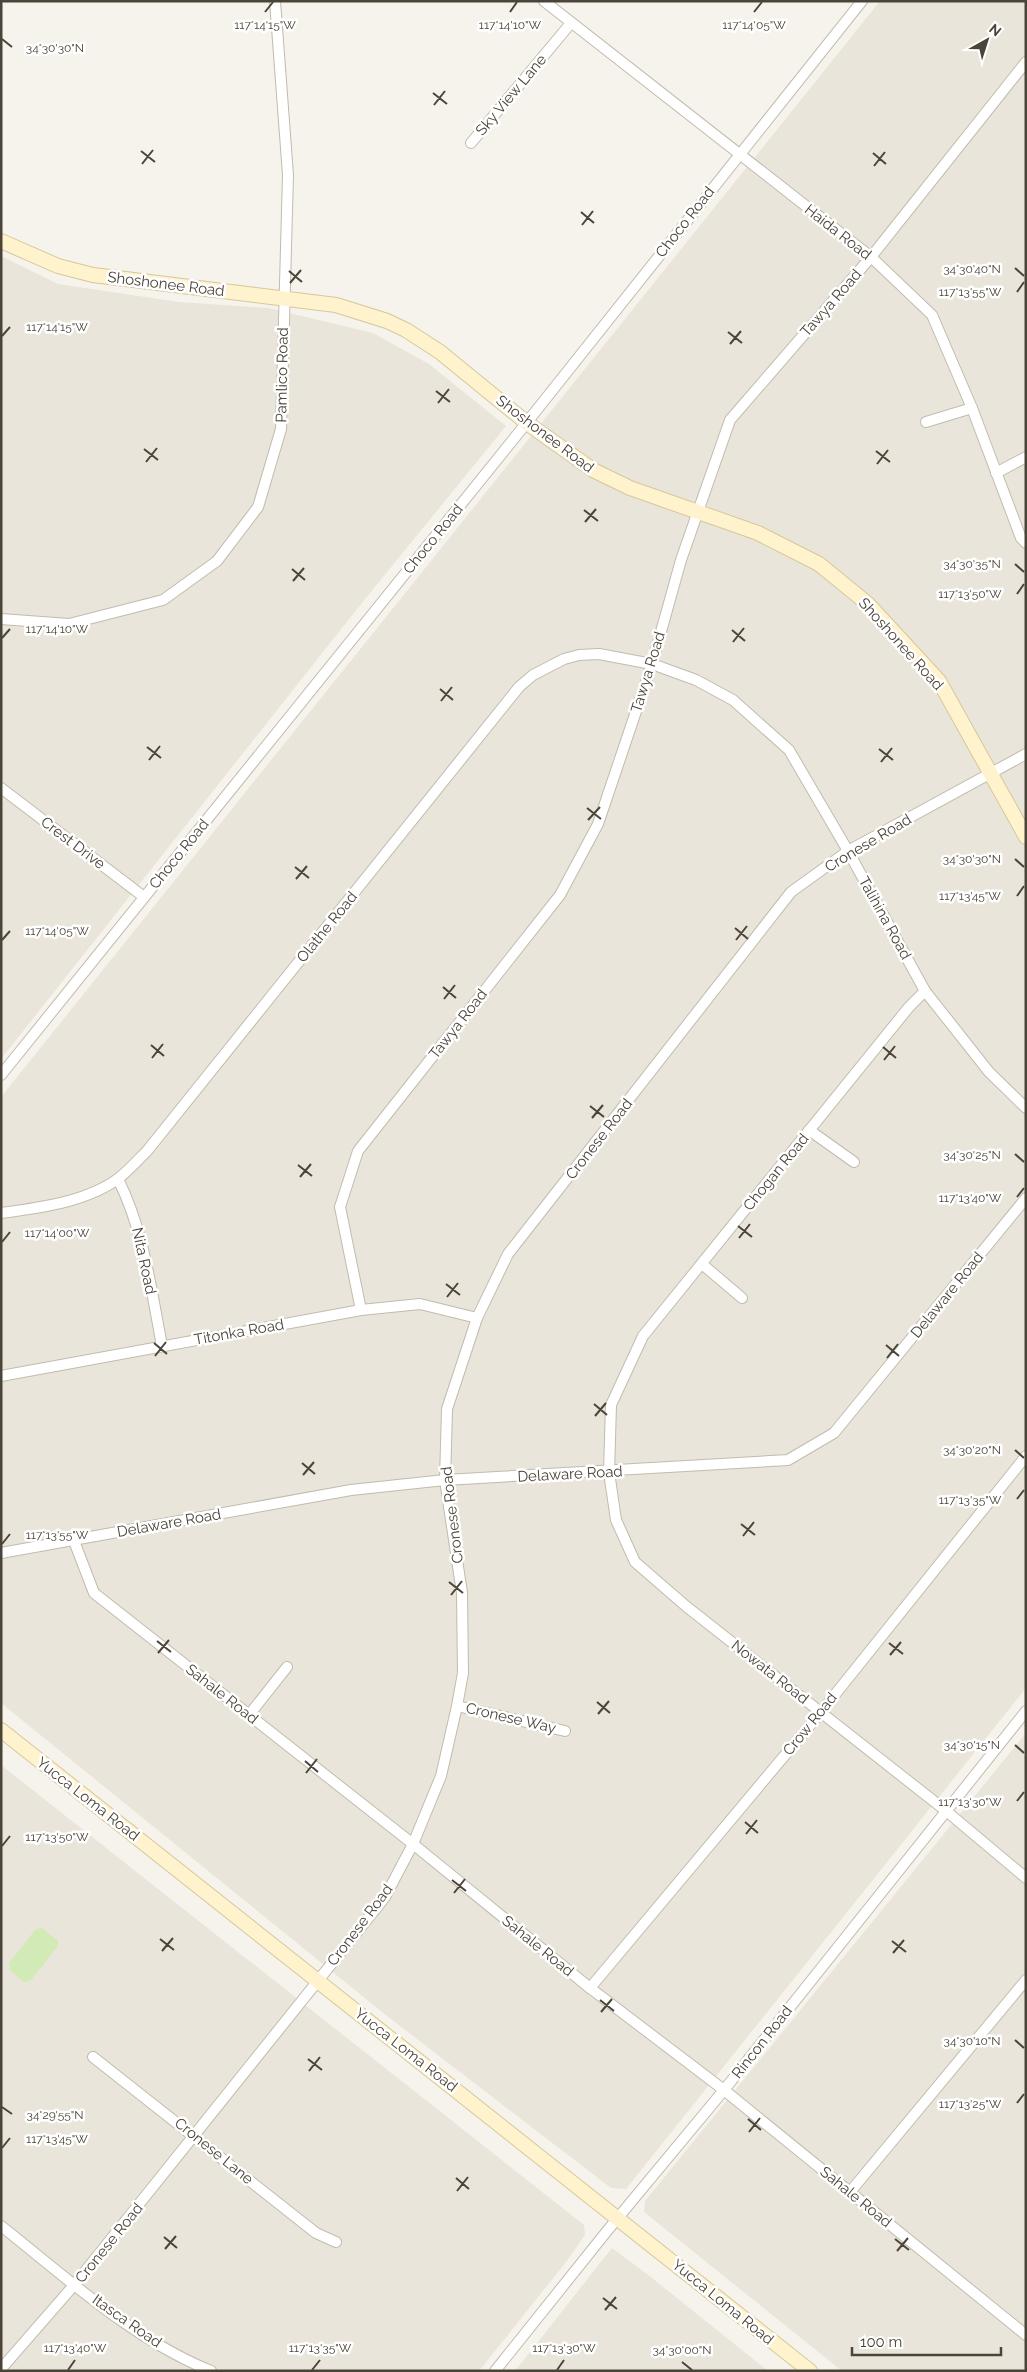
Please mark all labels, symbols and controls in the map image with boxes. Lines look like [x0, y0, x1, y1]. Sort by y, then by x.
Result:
north arrow [962, 15, 1012, 65]
text: 117°14'15"W [234, 18, 296, 32]
text: 117°14'10"W [479, 18, 542, 32]
text: 117°14'05"W [722, 18, 786, 32]
text: N [986, 20, 1004, 39]
text: 34°30'30"N [26, 41, 84, 55]
street label: Sky View Lane [472, 51, 550, 139]
street label: Choco Road [652, 183, 718, 261]
street label: Haida Road [801, 200, 875, 264]
text: 34°30'40"N [943, 262, 1001, 276]
street label: Tawya Road [797, 266, 865, 340]
street label: Shoshonee Road [106, 268, 226, 300]
text: 117°13'55"W [939, 285, 1002, 299]
text: 117°14'15"W [26, 320, 88, 334]
street label: Pamlico Road [272, 327, 292, 423]
street label: Shoshonee Road [493, 391, 597, 477]
street label: Choco Road [399, 500, 467, 578]
text: 34°30'35"N [943, 557, 1001, 571]
text: 117°13'50"W [938, 587, 1002, 601]
street label: Shoshonee Road [855, 594, 947, 694]
text: 117°14'10"W [26, 622, 89, 636]
street label: Tawya Road [627, 629, 669, 715]
street label: Cronese Road [822, 810, 914, 876]
street label: Crest Drive [37, 813, 109, 873]
street label: Choco Road [145, 815, 213, 893]
text: 34°30'30"N [943, 852, 1001, 866]
street label: Talihina Road [855, 873, 915, 963]
street label: Olathe Road [293, 888, 361, 966]
text: 117°13'45"W [939, 889, 1001, 903]
text: 117°14'05"W [25, 924, 89, 938]
street label: Tawya Road [425, 986, 491, 1062]
street label: Cronese Road [562, 1095, 636, 1183]
street label: Chogan Road [739, 1130, 813, 1214]
text: 34°30'25"N [943, 1148, 1001, 1162]
text: 117°13'40"W [939, 1191, 1002, 1205]
text: 117°14'00"W [25, 1226, 90, 1240]
street label: Nita Road [128, 1226, 160, 1296]
street label: Delaware Road [907, 1248, 987, 1342]
street label: Titonka Road [193, 1315, 285, 1349]
text: 34°30'20"N [943, 1443, 1001, 1457]
street label: Delaware Road [517, 1462, 623, 1486]
street label: Cronese Road [437, 1465, 467, 1565]
text: 117°13'35"W [939, 1493, 1002, 1507]
street label: Delaware Road [116, 1505, 222, 1541]
text: 117°13'55"W [26, 1528, 89, 1542]
street label: Nowata Road [728, 1636, 812, 1708]
street label: Sahale Road [182, 1660, 262, 1728]
street label: Crow Road [779, 1689, 841, 1759]
street label: Cronese Way [464, 1699, 558, 1737]
text: 34°30'15"N [944, 1738, 1000, 1752]
street label: Yucca Loma Road [33, 1753, 143, 1845]
text: 117°13'30"W [938, 1795, 1002, 1809]
text: 117°13'50"W [25, 1830, 89, 1844]
street label: Cronese Road [323, 1881, 397, 1969]
street label: Sahale Road [499, 1912, 577, 1980]
street label: Rincon Road [728, 2002, 796, 2082]
street label: Yucca Loma Road [351, 2004, 461, 2096]
text: 34°30'10"N [943, 2034, 1001, 2048]
text: 117°13'25"W [939, 2097, 1002, 2111]
text: 34°29'55"N [26, 2108, 84, 2122]
street label: Cronese Lane [171, 2114, 257, 2188]
text: 117°13'45"W [26, 2132, 88, 2146]
street label: Sahale Road [817, 2163, 895, 2231]
street label: Cronese Road [71, 2199, 147, 2287]
street label: Yucca Loma Road [669, 2256, 777, 2348]
street label: Itasca Road [89, 2291, 165, 2351]
scale bar [852, 2324, 1001, 2356]
text: 100 m [860, 2333, 902, 2351]
text: 117°13'40"W [44, 2341, 107, 2355]
text: 117°13'35"W [289, 2341, 352, 2355]
text: 117°13'30"W [532, 2341, 596, 2355]
text: 34°30'00"N [652, 2343, 712, 2357]

